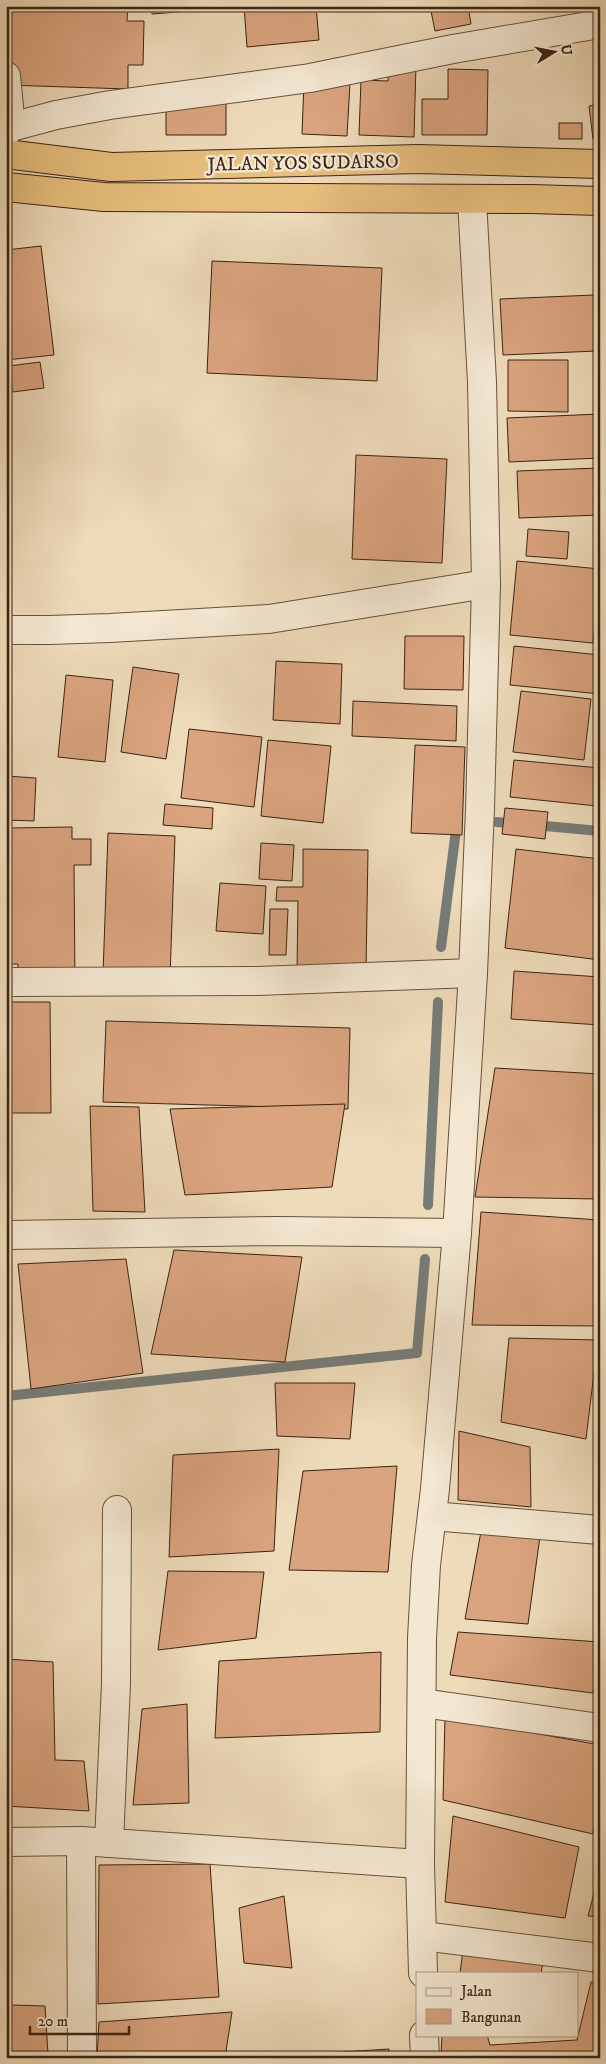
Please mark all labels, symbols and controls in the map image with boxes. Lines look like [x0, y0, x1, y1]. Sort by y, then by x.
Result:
north arrow [528, 28, 578, 78]
text: U [556, 43, 576, 57]
street label: JALAN YOS SUDARSO [205, 150, 399, 177]
legend [416, 1972, 578, 2036]
text: Jalan [459, 1982, 492, 2001]
scale bar [30, 2004, 129, 2036]
text: Bangunan [461, 2008, 521, 2027]
text: 20 m [38, 2012, 68, 2031]

